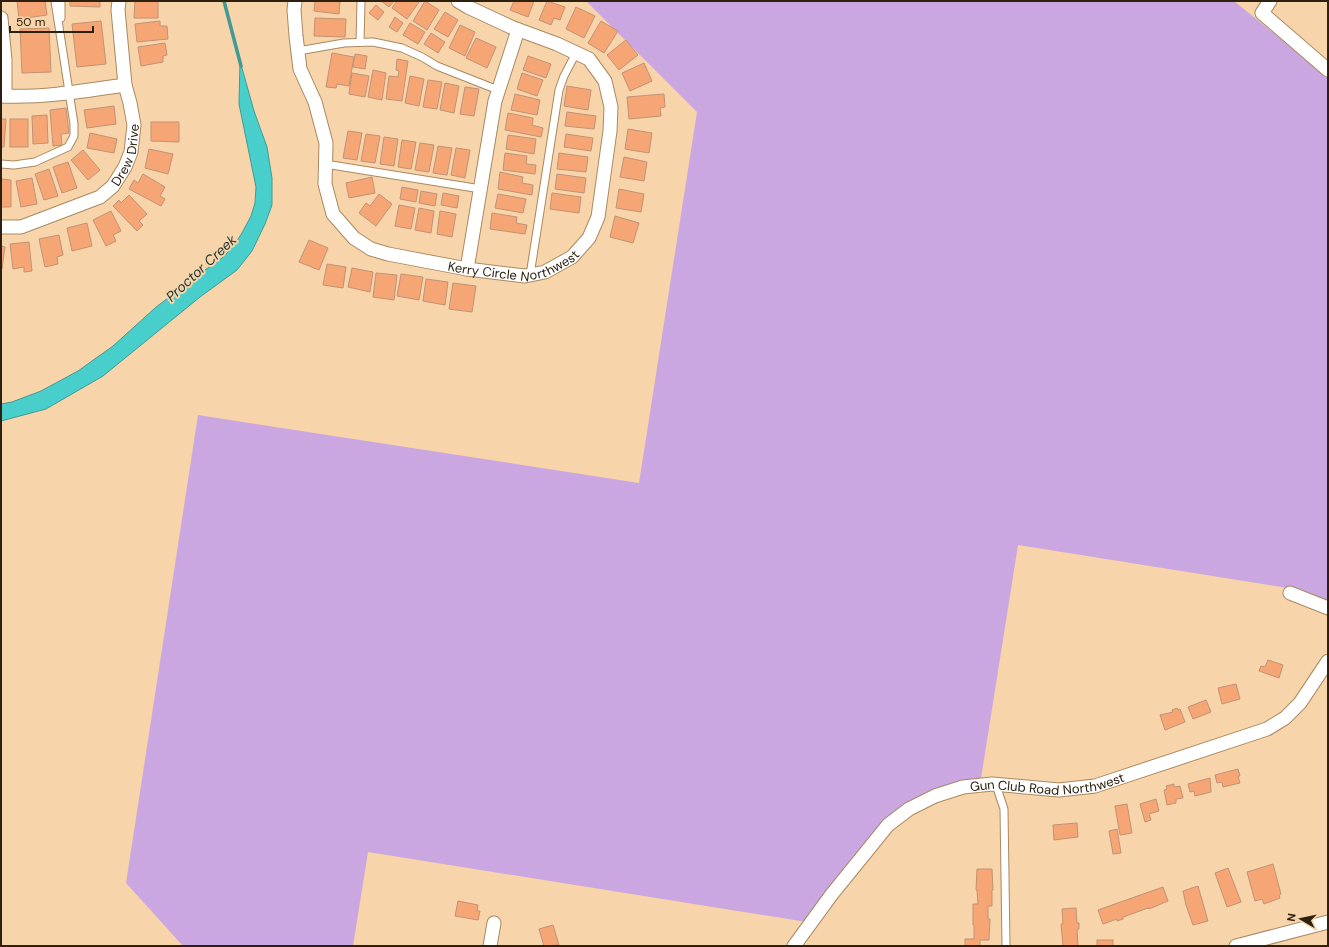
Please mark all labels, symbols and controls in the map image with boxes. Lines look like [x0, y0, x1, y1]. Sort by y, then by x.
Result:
scale bar [10, 8, 93, 34]
text: 50 m [16, 14, 45, 30]
street label: Drew Drive [107, 123, 143, 189]
water label: Proctor Creek [162, 230, 241, 305]
street label: Kerry Circle Northwest [446, 247, 583, 285]
street label: Gun Club Road Northwest [969, 769, 1126, 799]
north arrow [1281, 899, 1321, 939]
text: N [1284, 912, 1299, 922]

